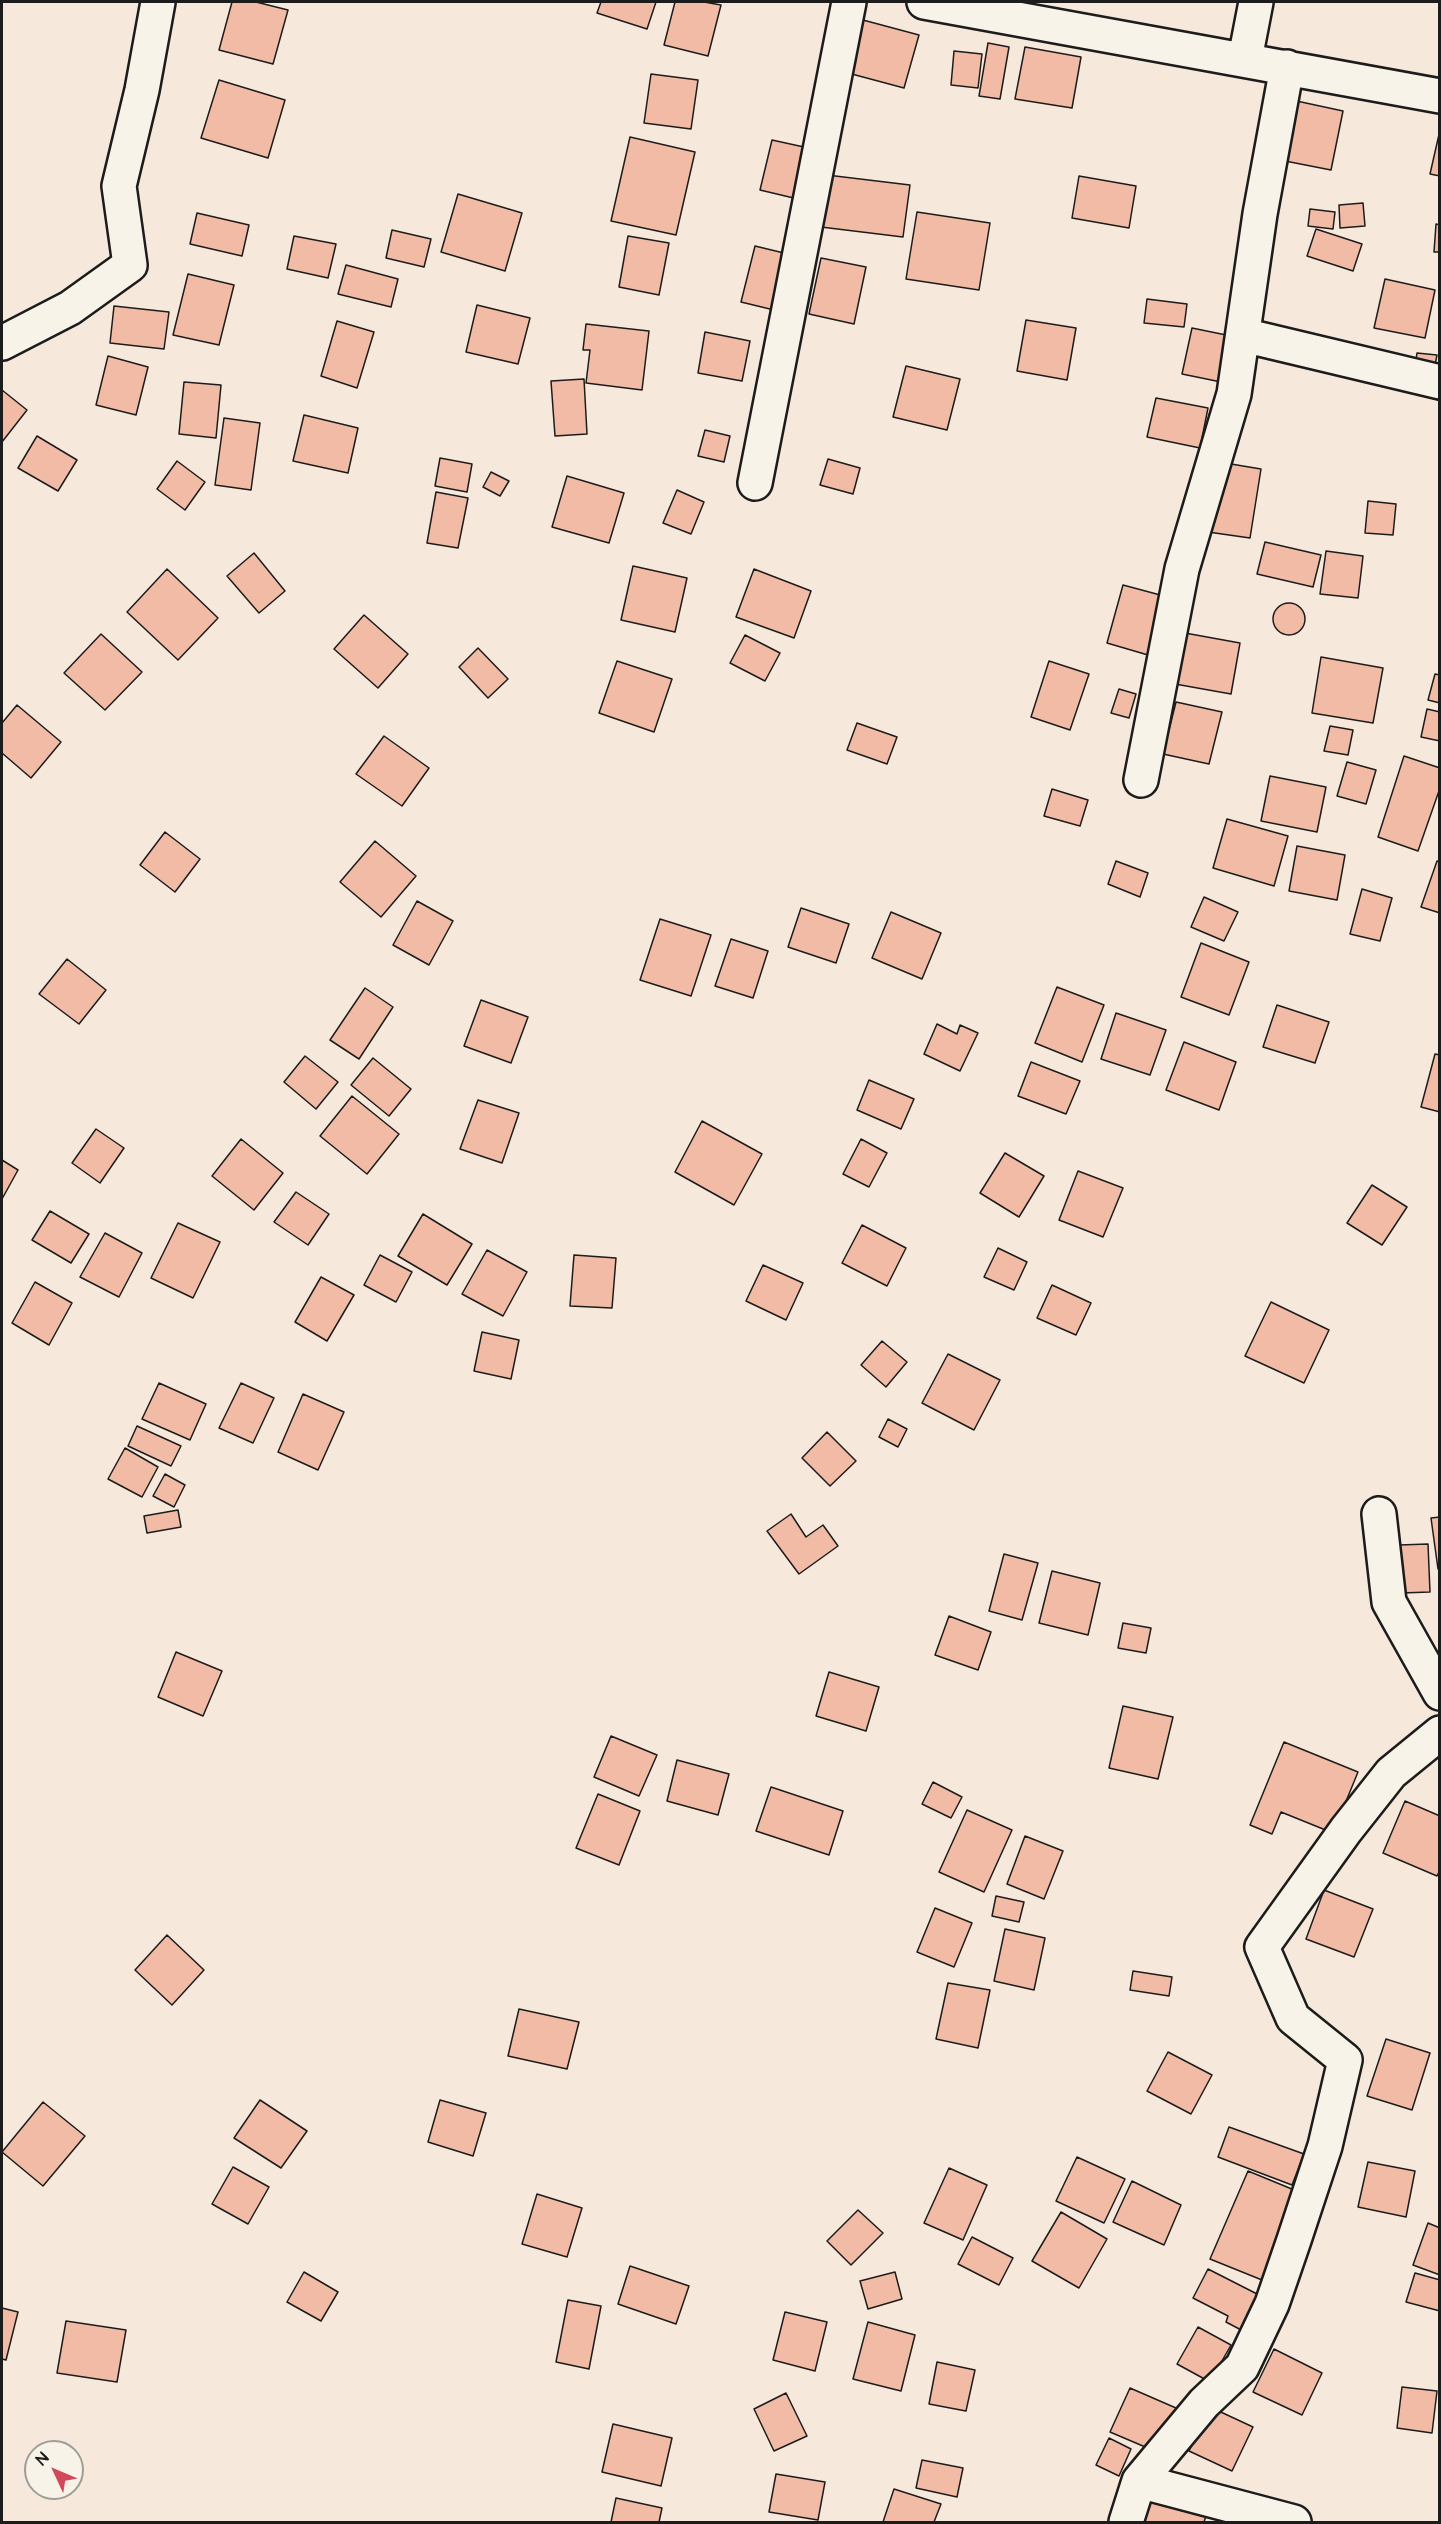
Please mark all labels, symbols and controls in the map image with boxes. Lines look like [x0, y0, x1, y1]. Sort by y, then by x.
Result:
north arrow [24, 2440, 84, 2500]
text: N [31, 2448, 54, 2470]

